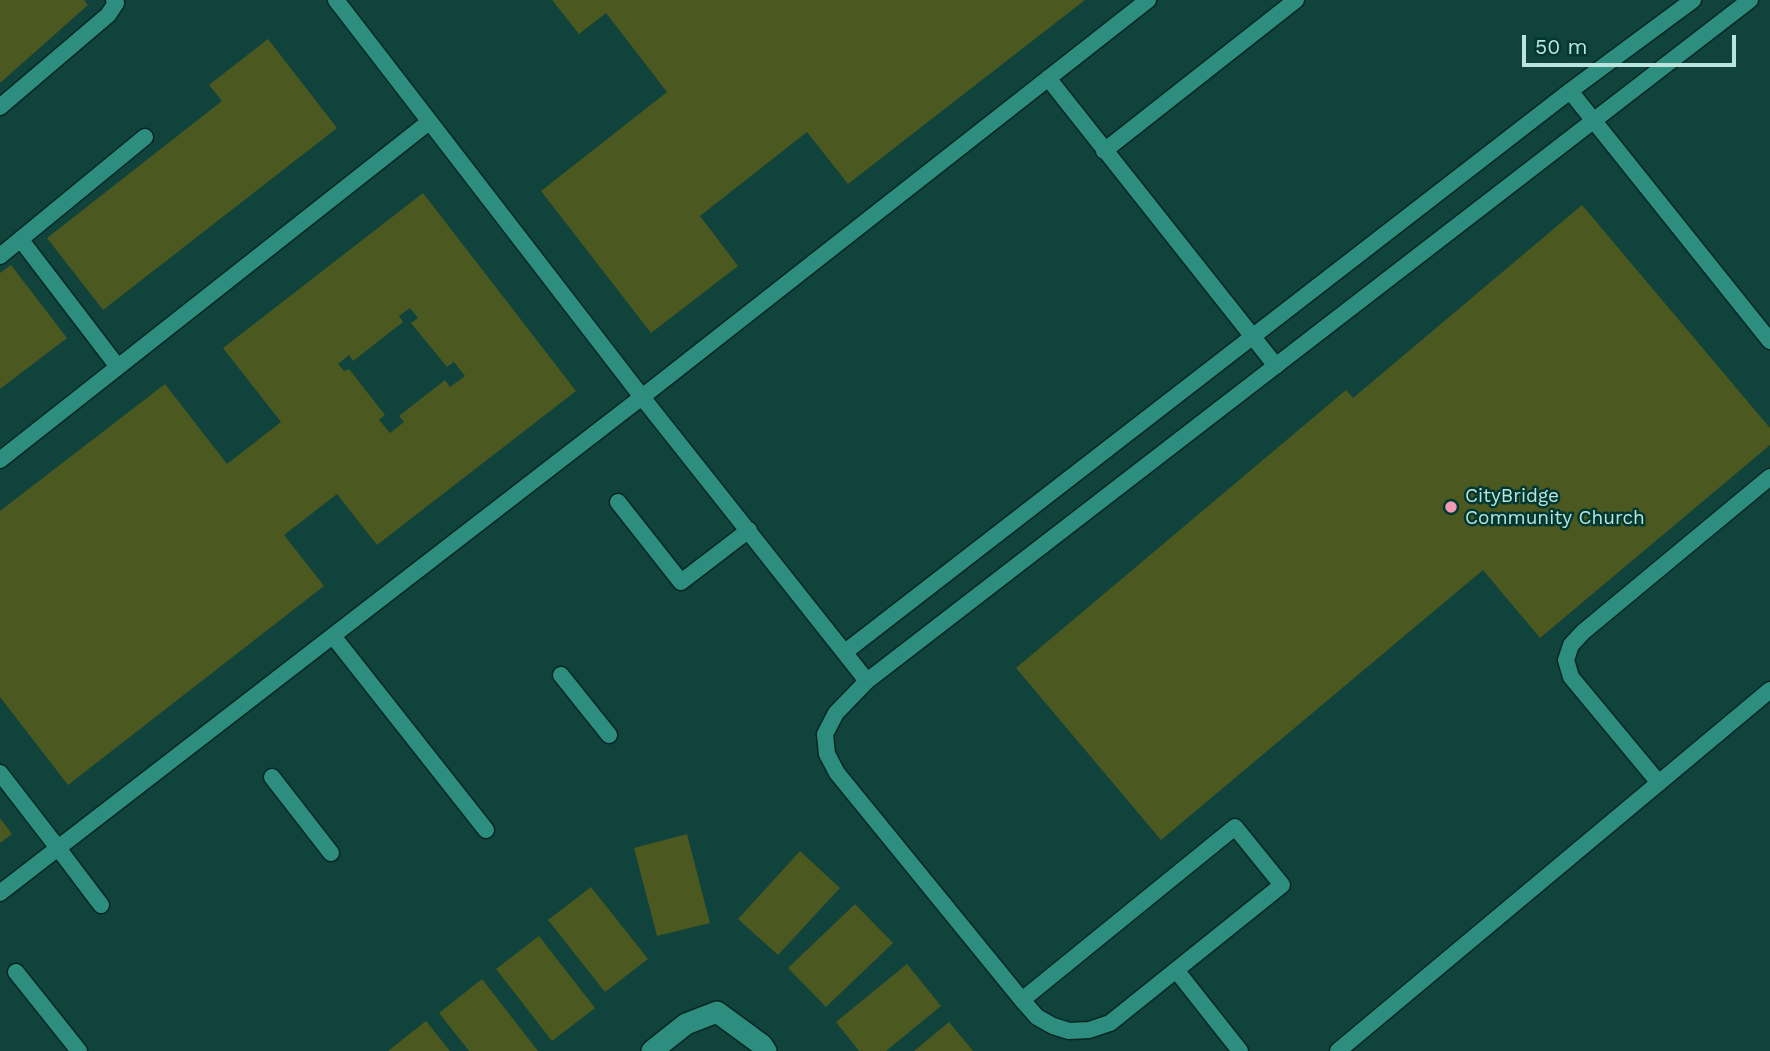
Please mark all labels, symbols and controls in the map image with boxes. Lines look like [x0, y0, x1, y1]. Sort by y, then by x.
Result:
scale bar [1525, 21, 1738, 65]
text: 50 m [1535, 34, 1587, 59]
place label: CityBridge Community Church [1465, 485, 1645, 529]
marker: CityBridge Community Church [1443, 499, 1459, 515]

